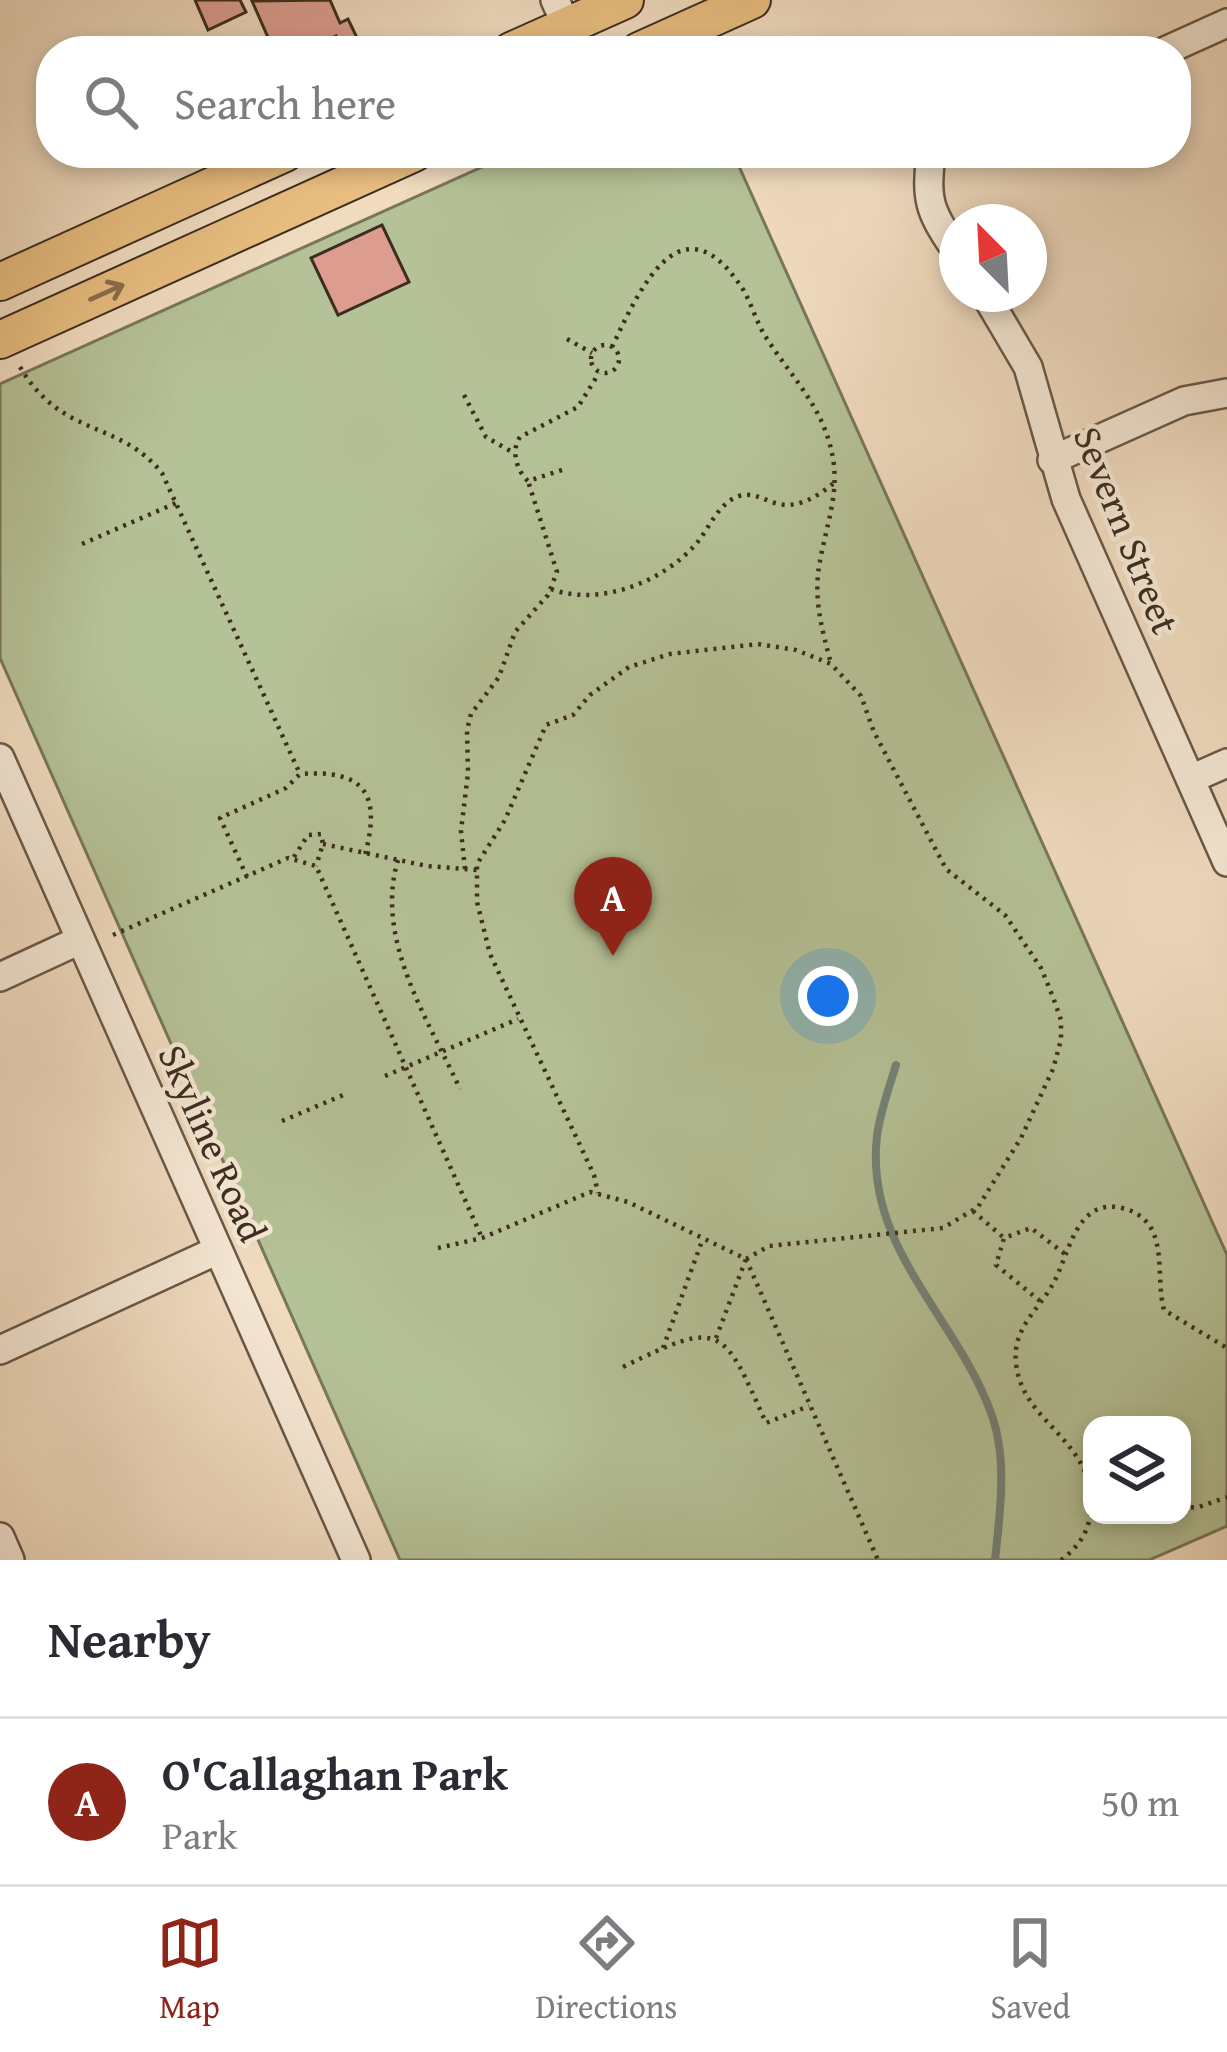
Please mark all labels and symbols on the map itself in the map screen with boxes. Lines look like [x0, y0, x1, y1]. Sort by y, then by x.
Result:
north arrow [939, 204, 1047, 312]
one-way arrow [88, 280, 124, 302]
street label: Severn Street [1060, 417, 1195, 642]
pin: A [574, 857, 652, 956]
your location [798, 966, 858, 1026]
street label: Skyline Road [145, 1035, 282, 1251]

